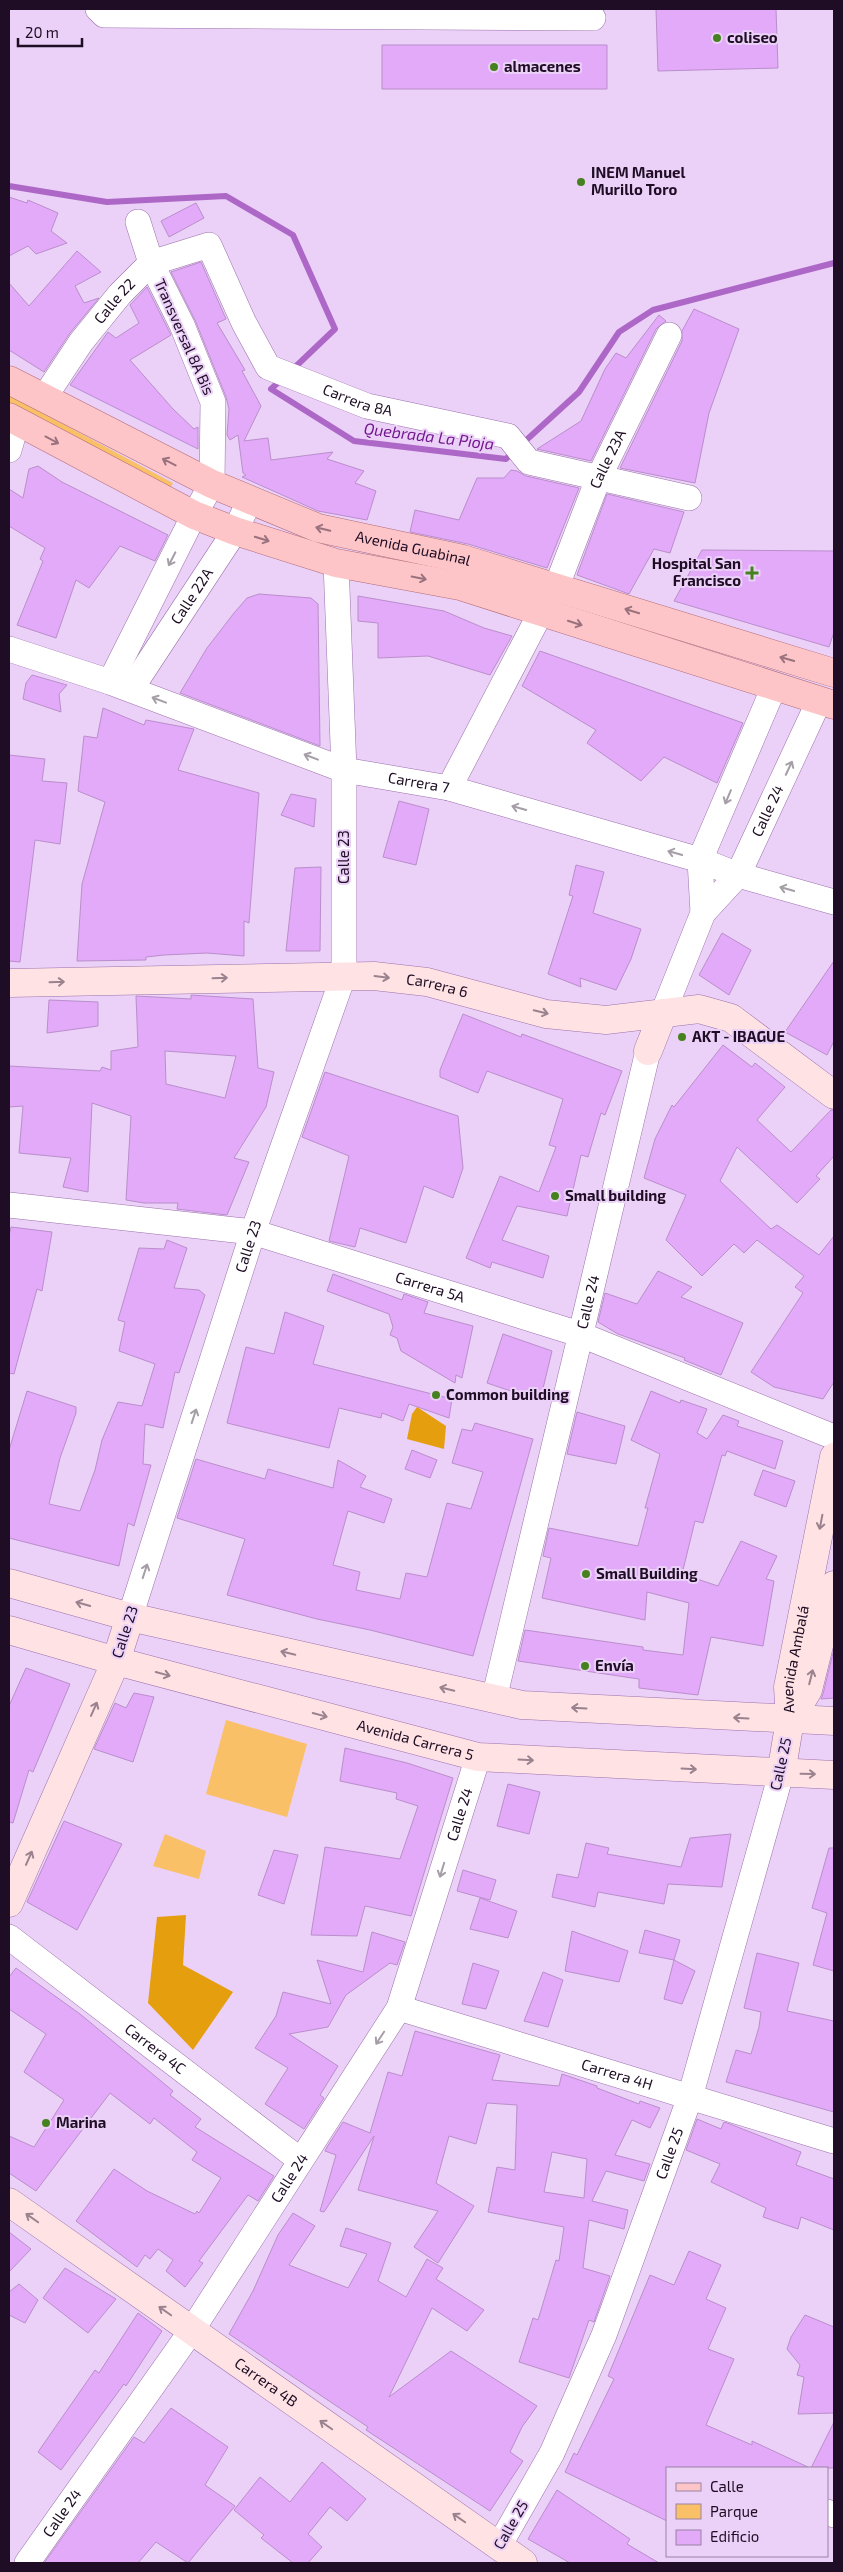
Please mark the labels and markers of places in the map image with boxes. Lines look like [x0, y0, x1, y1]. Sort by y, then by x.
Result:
place label: coliseo [727, 28, 778, 46]
marker: coliseo [711, 32, 723, 44]
place label: almacenes [504, 57, 581, 75]
marker: almacenes [488, 61, 500, 73]
place label: INEM Manuel Murillo Toro [591, 163, 685, 198]
marker: INEM Manuel Murillo Toro [575, 176, 587, 188]
place label: Hospital San Francisco [652, 554, 741, 589]
marker: Hospital San Francisco [745, 566, 759, 580]
place label: AKT - IBAGUE [692, 1027, 785, 1045]
marker: AKT - IBAGUE [676, 1031, 688, 1043]
place label: Small building [565, 1186, 666, 1204]
marker: Small building [549, 1190, 561, 1202]
place label: Common building [446, 1385, 569, 1403]
marker: Common building [430, 1389, 442, 1401]
place label: Small Building [596, 1564, 698, 1582]
marker: Small Building [580, 1568, 592, 1580]
place label: Envía [595, 1656, 634, 1674]
marker: Envía [579, 1660, 591, 1672]
place label: Marina [56, 2113, 106, 2131]
marker: Marina [40, 2117, 52, 2129]

